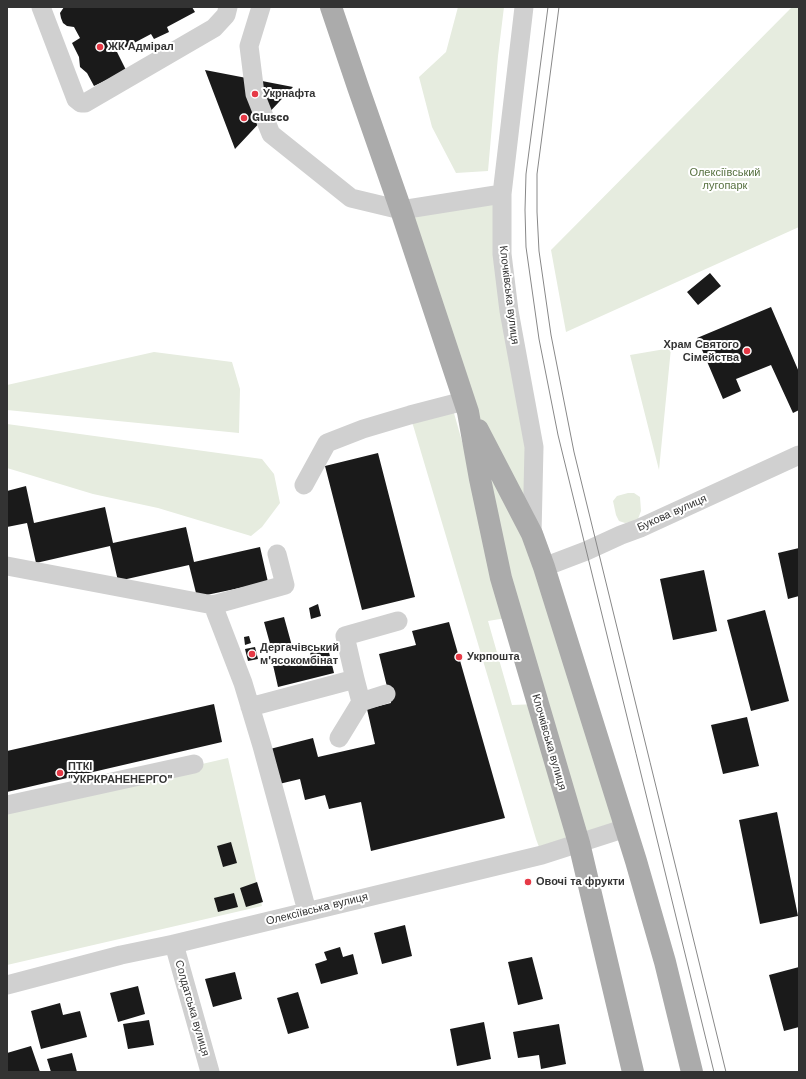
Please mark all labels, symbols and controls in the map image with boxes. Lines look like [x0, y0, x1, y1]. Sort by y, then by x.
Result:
place label: ЖК Адмірал [108, 40, 174, 54]
marker: ЖК Адмірал [95, 42, 105, 52]
place label: Укрнафта [263, 87, 315, 101]
marker: Укрнафта [250, 89, 260, 99]
place label: Glusco [252, 111, 289, 125]
marker: Glusco [239, 113, 249, 123]
park label: Олексіївський лугопарк [690, 166, 760, 192]
street label: Клочківська вулиця [496, 245, 522, 345]
place label: Храм Святого Сімейства [663, 338, 739, 364]
marker: Храм Святого Сімейства [742, 346, 752, 356]
street label: Букова вулиця [635, 492, 709, 534]
place label: Дергачівський м'ясокомбінат [260, 641, 339, 667]
marker: Дергачівський м'ясокомбінат [247, 649, 257, 659]
place label: Укрпошта [467, 650, 520, 664]
marker: Укрпошта [454, 652, 464, 662]
street label: Клочківська вулиця [529, 692, 569, 792]
place label: ПТКІ "УКРКРАНЕНЕРГО" [68, 760, 172, 786]
marker: ПТКІ "УКРКРАНЕНЕРГО" [55, 768, 65, 778]
place label: Овочі та фрукти [536, 875, 625, 889]
marker: Овочі та фрукти [523, 877, 533, 887]
street label: Олексіївська вулиця [265, 890, 369, 928]
street label: Солдатська вулиця [172, 958, 212, 1058]

